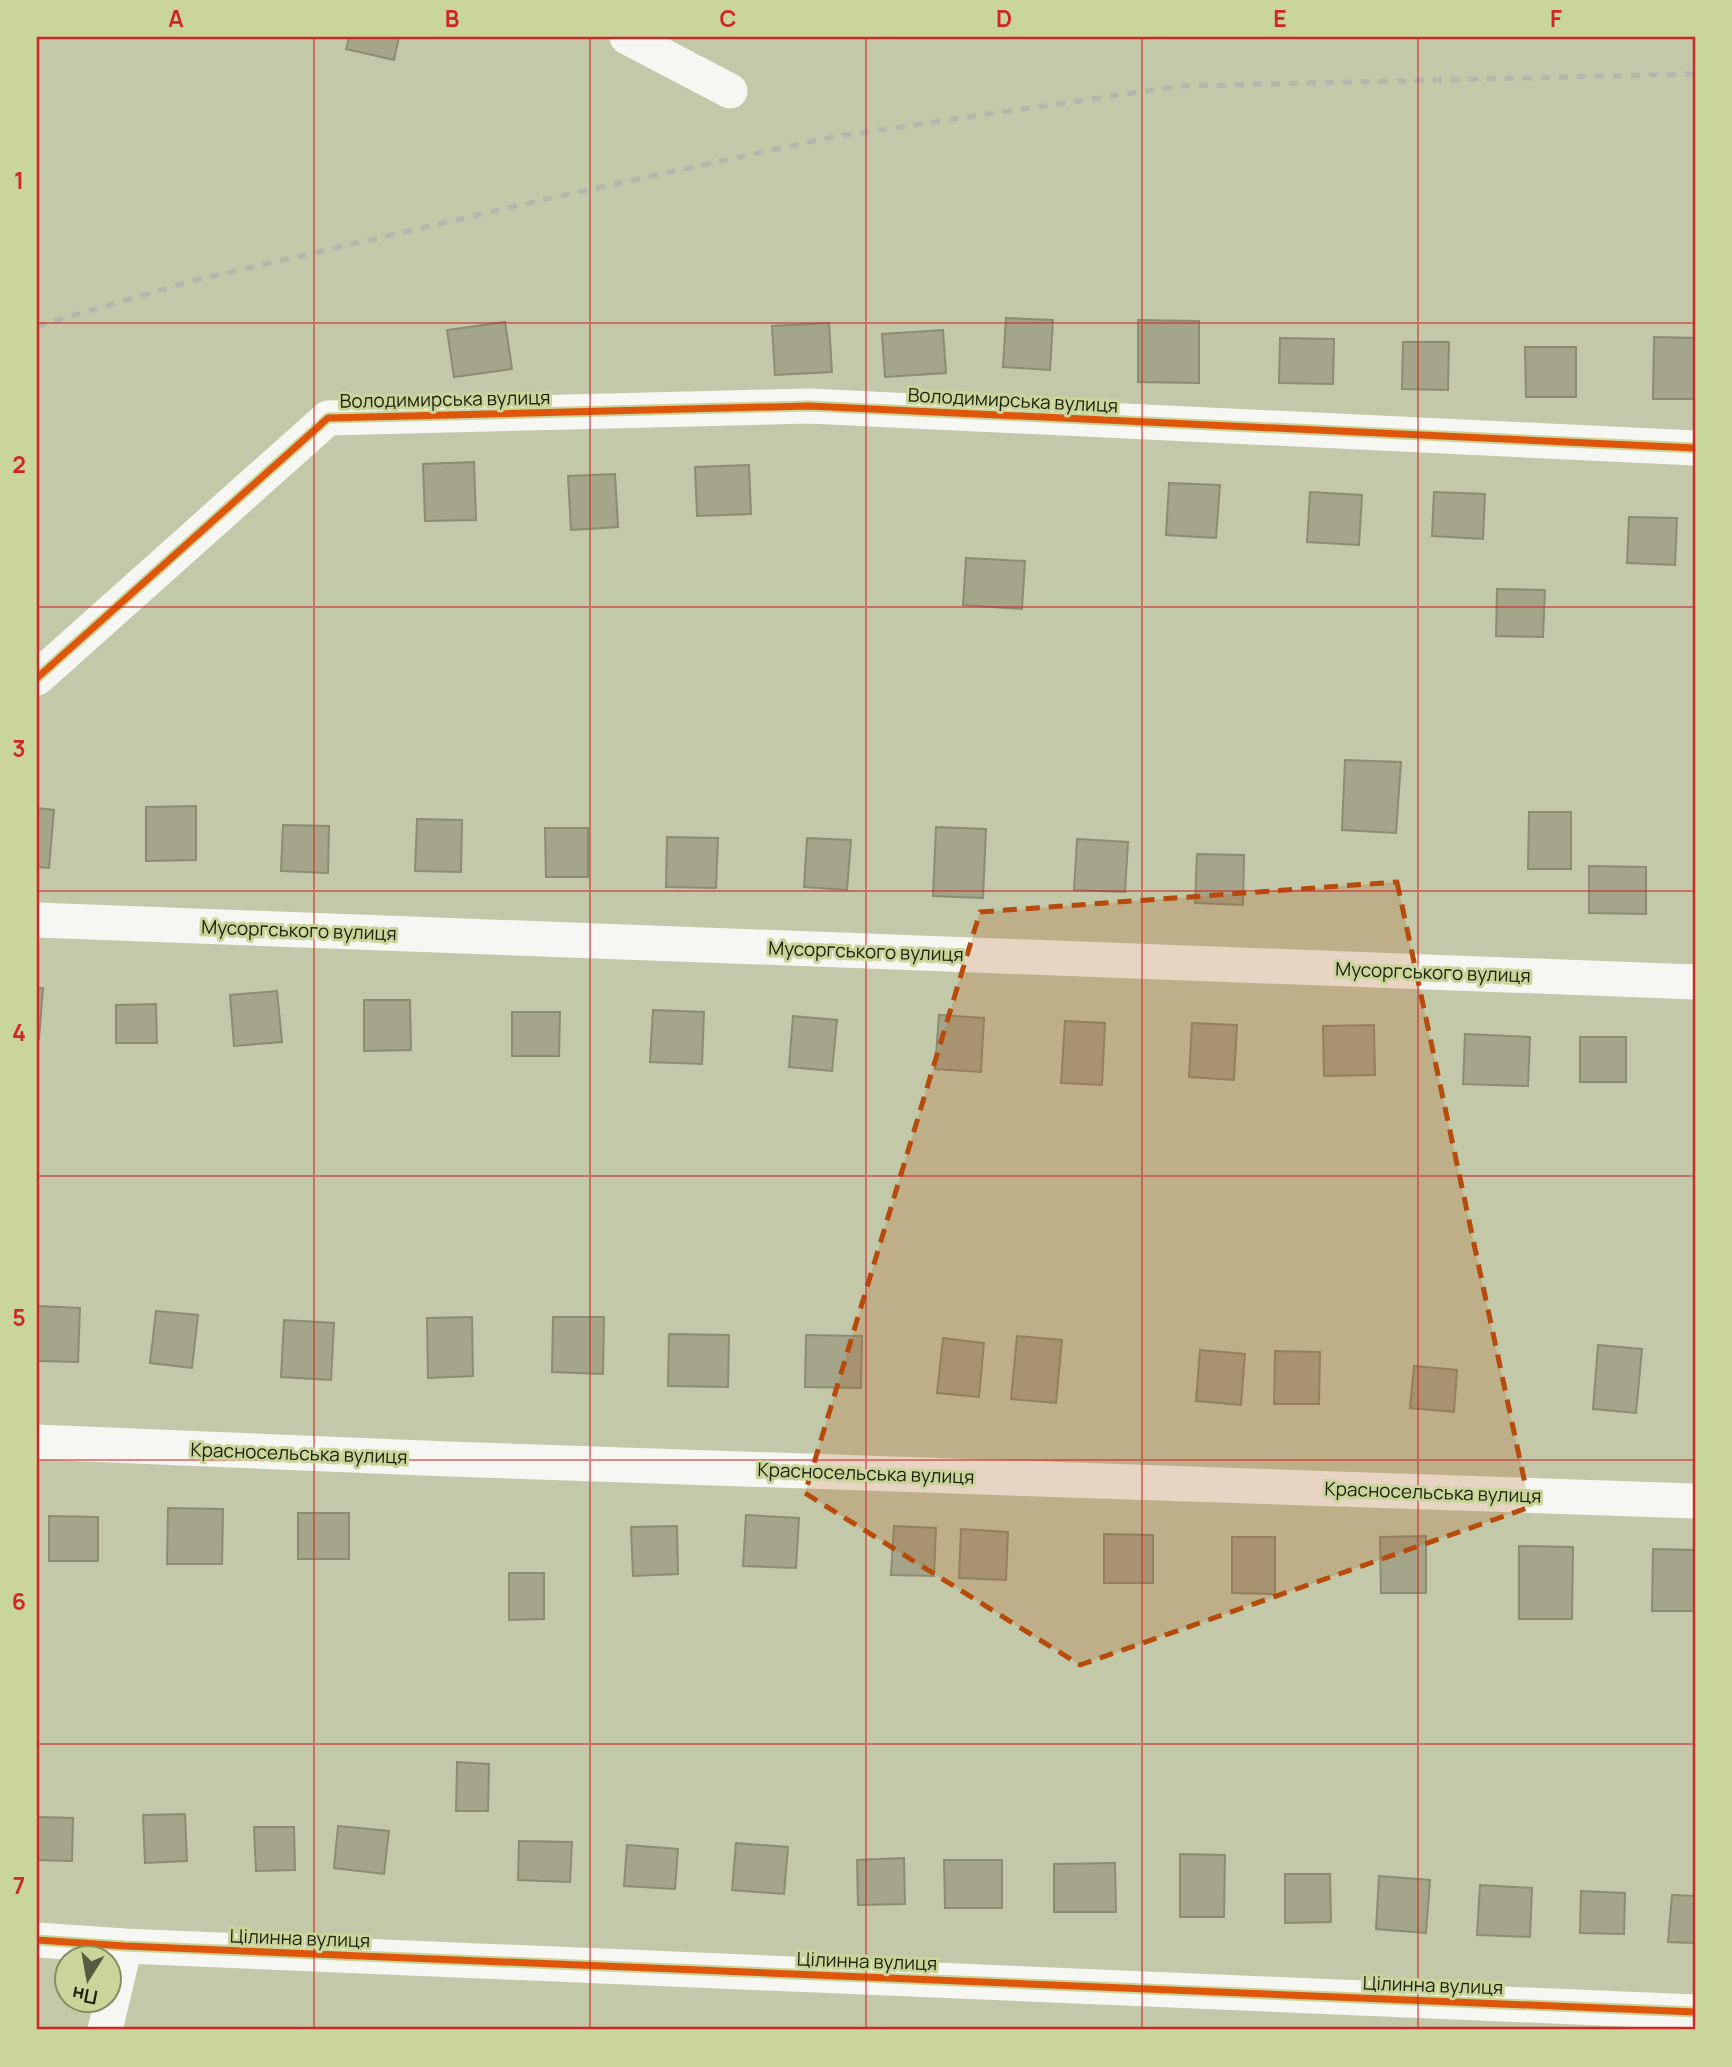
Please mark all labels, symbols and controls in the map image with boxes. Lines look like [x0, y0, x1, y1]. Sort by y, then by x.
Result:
text: A [168, 2, 184, 34]
text: B [445, 2, 459, 34]
text: C [720, 2, 737, 34]
text: D [996, 2, 1012, 34]
text: E [1273, 2, 1287, 34]
text: F [1550, 2, 1562, 34]
text: 1 [14, 164, 24, 196]
street label: Володимирська вулиця [907, 382, 1119, 418]
street label: Володимирська вулиця [339, 384, 551, 414]
text: 2 [12, 448, 26, 480]
text: 3 [12, 732, 26, 764]
street label: Мусоргського вулиця [201, 914, 397, 946]
street label: Мусоргського вулиця [768, 935, 964, 967]
street label: Мусоргського вулиця [1335, 956, 1531, 988]
text: 4 [12, 1016, 26, 1048]
text: 5 [12, 1301, 26, 1333]
street label: Красносельська вулиця [190, 1436, 408, 1470]
street label: Красносельська вулиця [757, 1456, 975, 1490]
street label: Красносельська вулиця [1324, 1475, 1542, 1509]
text: 6 [12, 1585, 26, 1617]
text: 7 [13, 1869, 25, 1901]
street label: Цілинна вулиця [229, 1923, 371, 1953]
north arrow [52, 1944, 122, 2014]
street label: Цілинна вулиця [796, 1946, 938, 1976]
street label: Цілинна вулиця [1362, 1970, 1504, 2000]
text: Пн [70, 1980, 100, 2011]

